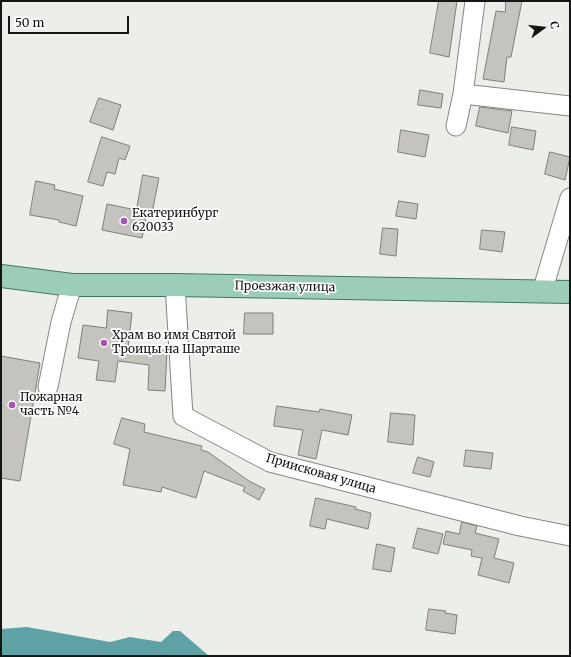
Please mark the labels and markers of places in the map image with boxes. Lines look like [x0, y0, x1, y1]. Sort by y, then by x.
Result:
place label: Екатеринбург 620033 [132, 207, 218, 235]
marker: Екатеринбург 620033 [119, 216, 129, 226]
place label: Храм во имя Святой Троицы на Шарташе [112, 329, 240, 357]
marker: Храм во имя Святой Троицы на Шарташе [99, 338, 109, 348]
place label: Пожарная часть №4 [20, 391, 83, 419]
marker: Пожарная часть №4 [7, 400, 17, 410]

